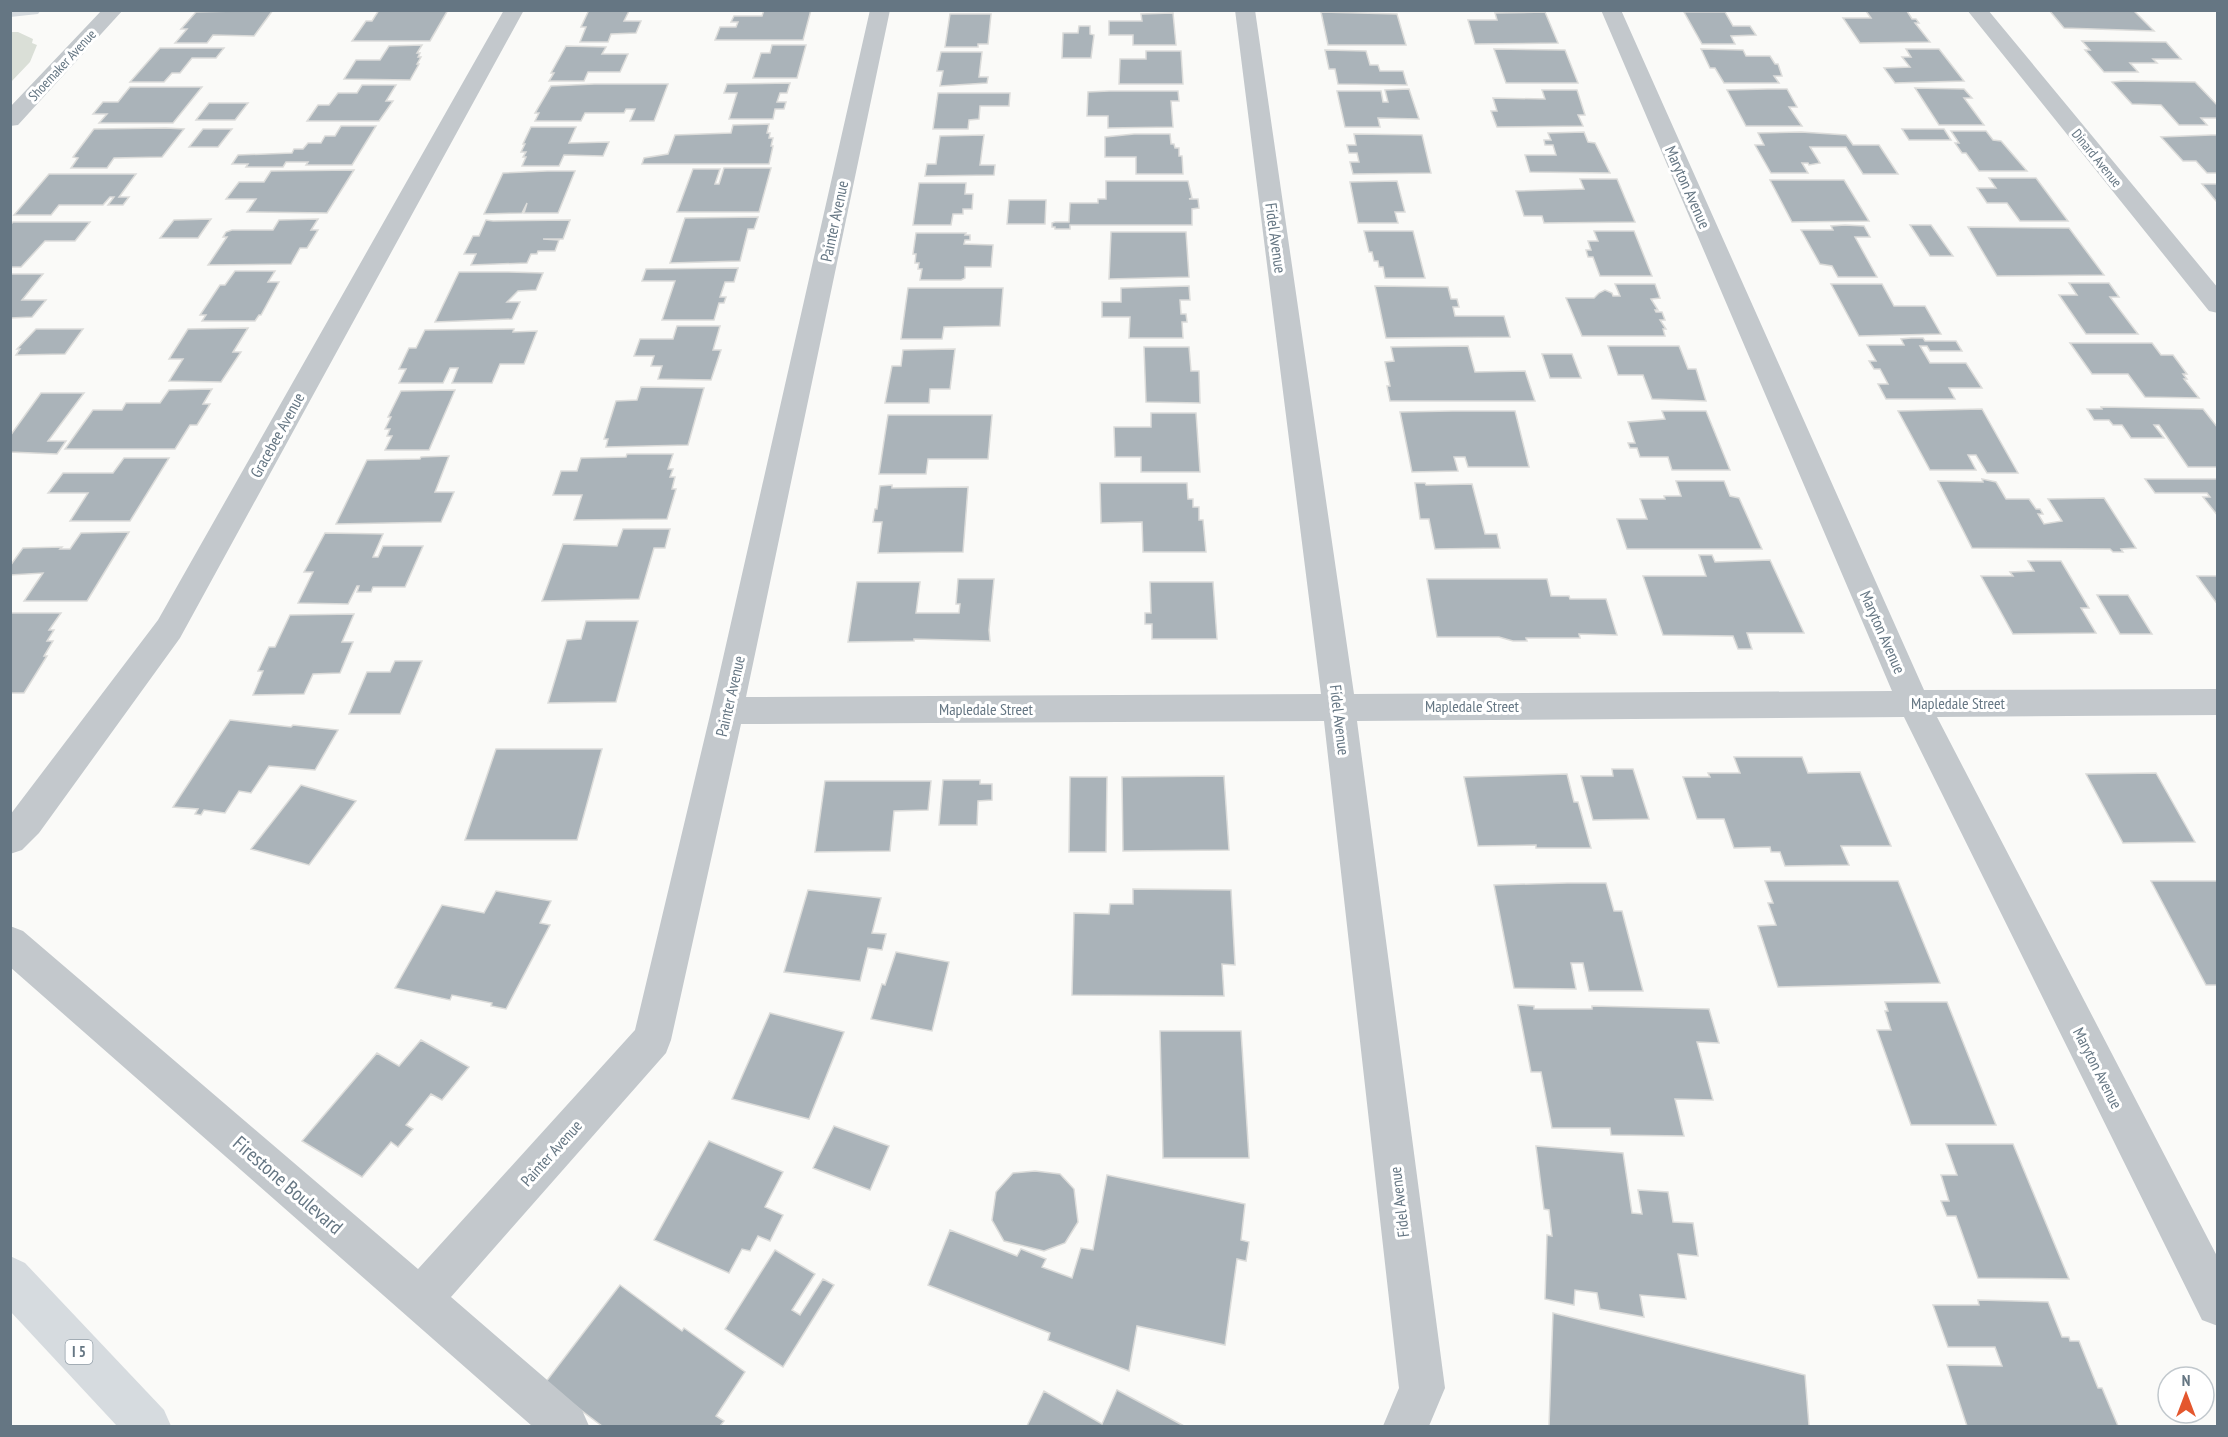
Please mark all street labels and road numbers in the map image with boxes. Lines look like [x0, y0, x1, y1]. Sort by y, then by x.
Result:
street label: Shoemaker Avenue [24, 25, 100, 105]
street label: Dinard Avenue [2068, 125, 2126, 191]
street label: Maryton Avenue [1661, 142, 1715, 232]
street label: Painter Avenue [816, 179, 852, 263]
street label: Fidel Avenue [1261, 202, 1291, 274]
street label: Gracebee Avenue [245, 389, 309, 481]
street label: Maryton Avenue [1856, 587, 1910, 677]
street label: Painter Avenue [711, 654, 749, 738]
street label: Fidel Avenue [1326, 684, 1354, 756]
street label: Mapledale Street [1911, 693, 2006, 713]
street label: Mapledale Street [1425, 696, 1520, 716]
street label: Mapledale Street [939, 699, 1034, 719]
street label: Maryton Avenue [2069, 1024, 2127, 1112]
street label: Painter Avenue [516, 1116, 586, 1190]
street label: Firestone Boulevard [228, 1130, 348, 1240]
street label: Fidel Avenue [1385, 1166, 1413, 1238]
road number: I 5 [66, 1340, 92, 1364]

